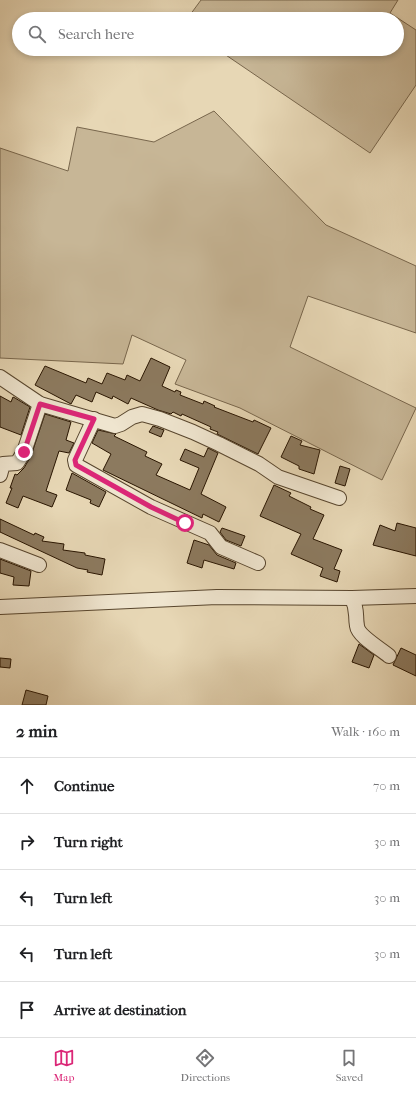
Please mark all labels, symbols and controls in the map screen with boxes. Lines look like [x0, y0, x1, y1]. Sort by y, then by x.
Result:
search box [12, 12, 404, 56]
icon: search [26, 23, 48, 45]
text: Search here [58, 25, 134, 43]
route end [15, 443, 33, 461]
route start [176, 514, 194, 532]
text: 2 min [16, 721, 57, 741]
text: Walk · 160 m [331, 724, 400, 739]
icon: ahead [16, 775, 38, 797]
text: Continue [54, 777, 114, 795]
text: 70 m [373, 778, 400, 793]
icon: right [16, 831, 38, 853]
text: Turn right [54, 833, 123, 851]
text: 30 m [374, 834, 400, 849]
icon: left [16, 887, 38, 909]
text: Turn left [54, 889, 112, 907]
text: 30 m [374, 890, 400, 905]
icon: left [16, 943, 38, 965]
text: Turn left [54, 945, 112, 963]
text: 30 m [374, 946, 400, 961]
icon: arrive [16, 999, 38, 1021]
text: Arrive at destination [54, 1001, 186, 1019]
tab: Map [53, 1047, 75, 1084]
tab: Directions [181, 1047, 230, 1084]
tab: Saved [336, 1047, 363, 1084]

